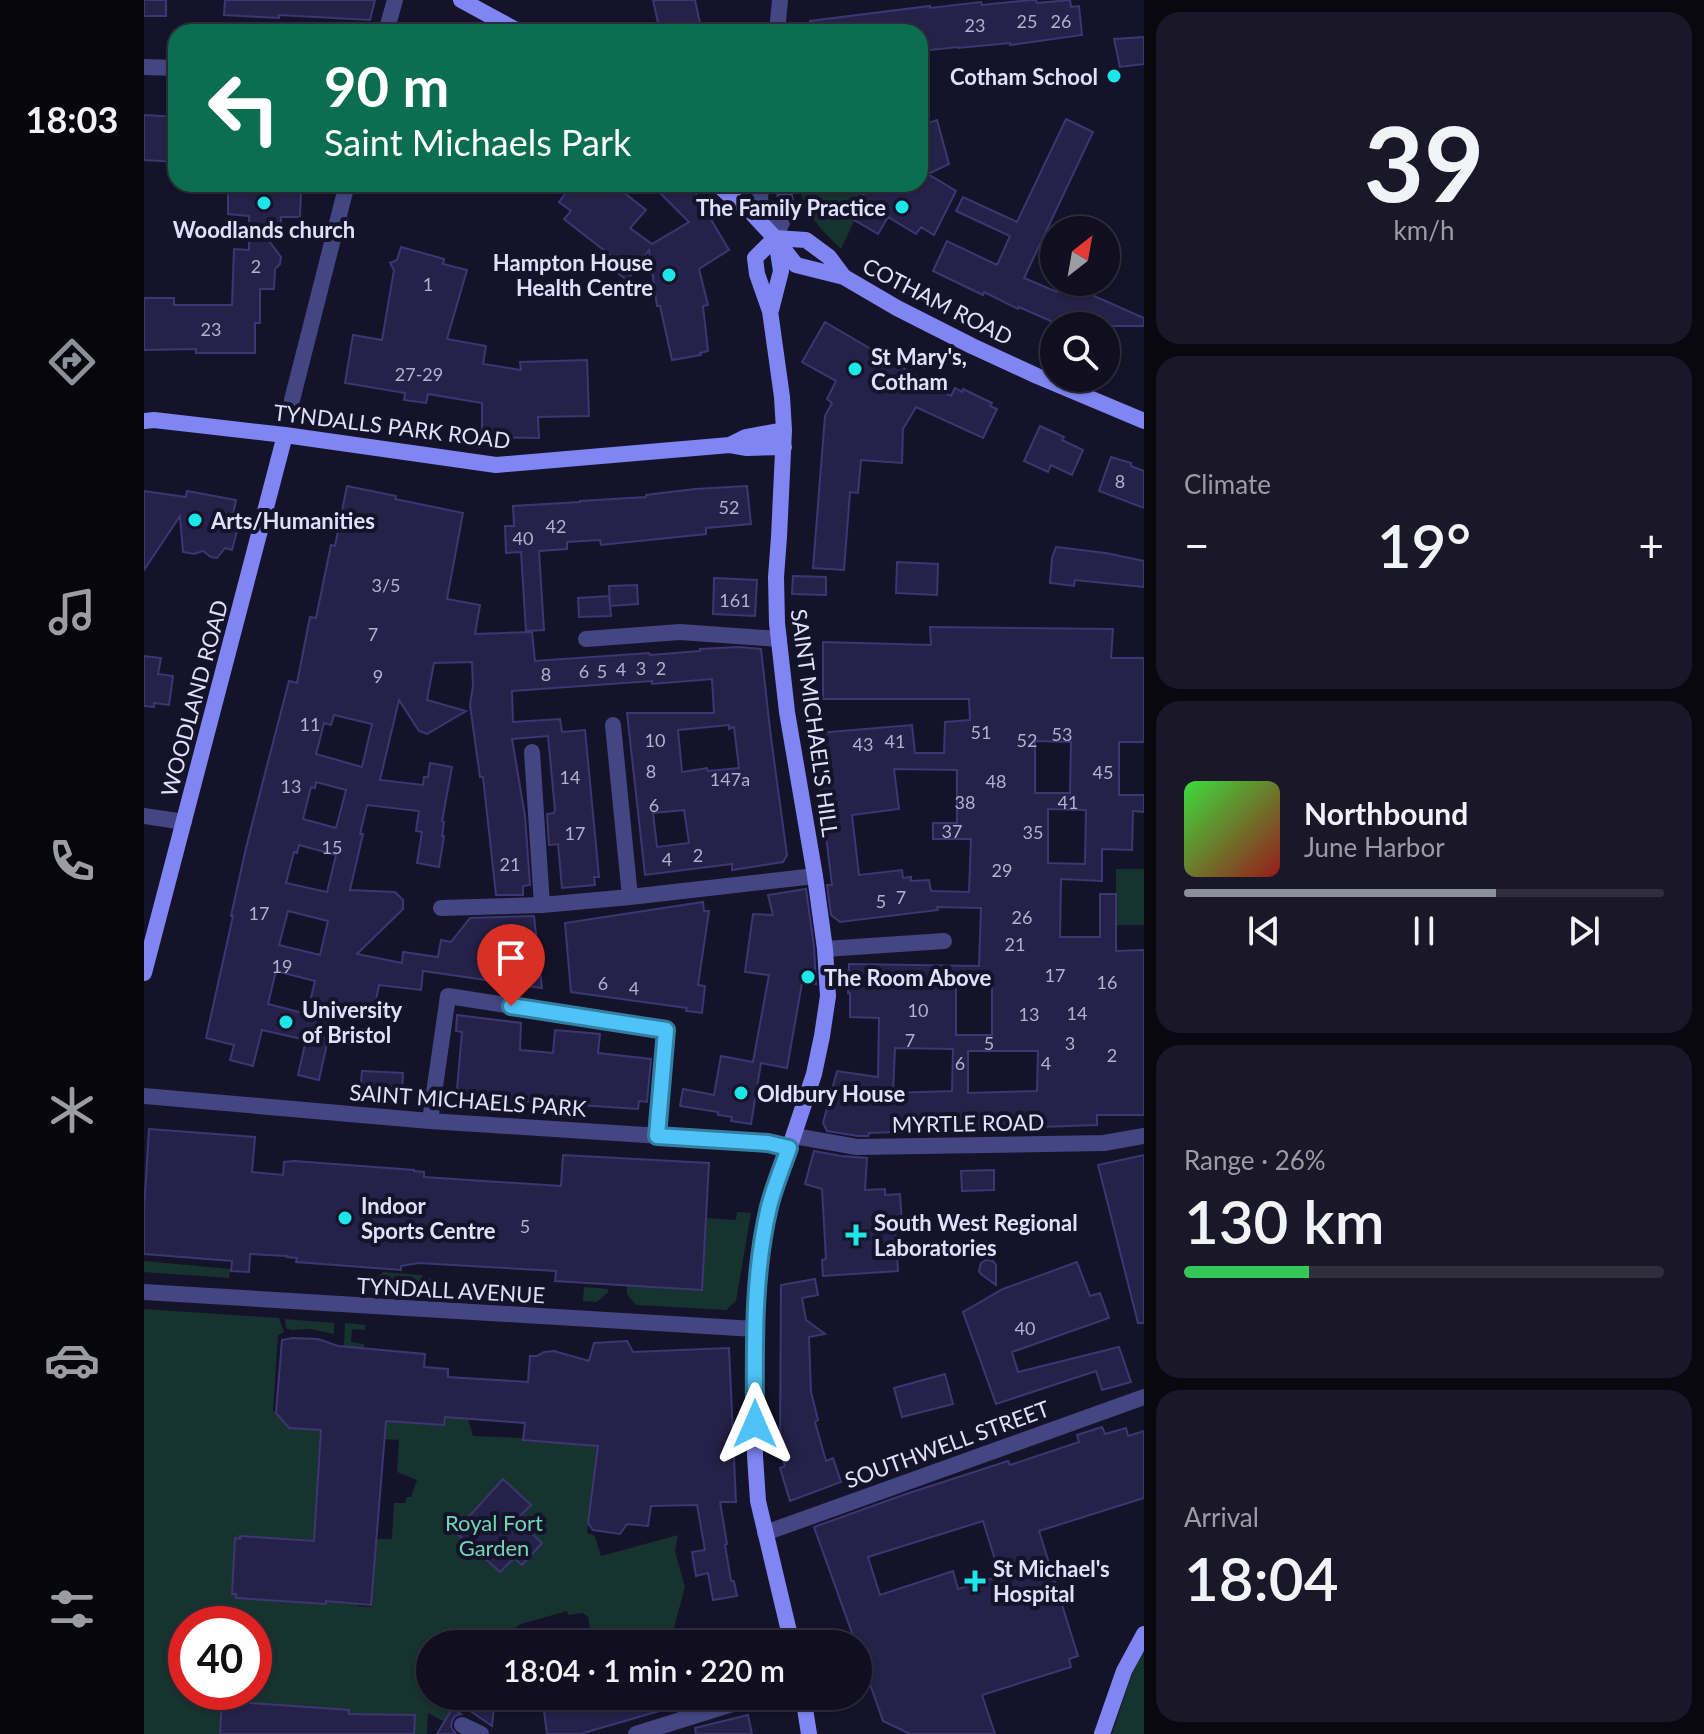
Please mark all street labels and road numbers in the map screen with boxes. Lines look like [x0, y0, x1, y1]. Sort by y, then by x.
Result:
street label: COTHAM ROAD [859, 252, 1017, 350]
street label: TYNDALLS PARK ROAD [272, 398, 512, 454]
street label: WOODLAND ROAD [155, 597, 233, 799]
street label: SAINT MICHAEL'S HILL [786, 607, 844, 839]
street label: SAINT MICHAELS PARK [349, 1078, 588, 1122]
street label: MYRTLE ROAD [892, 1108, 1044, 1138]
street label: TYNDALL AVENUE [356, 1272, 546, 1308]
street label: SOUTHWELL STREET [841, 1394, 1053, 1494]

